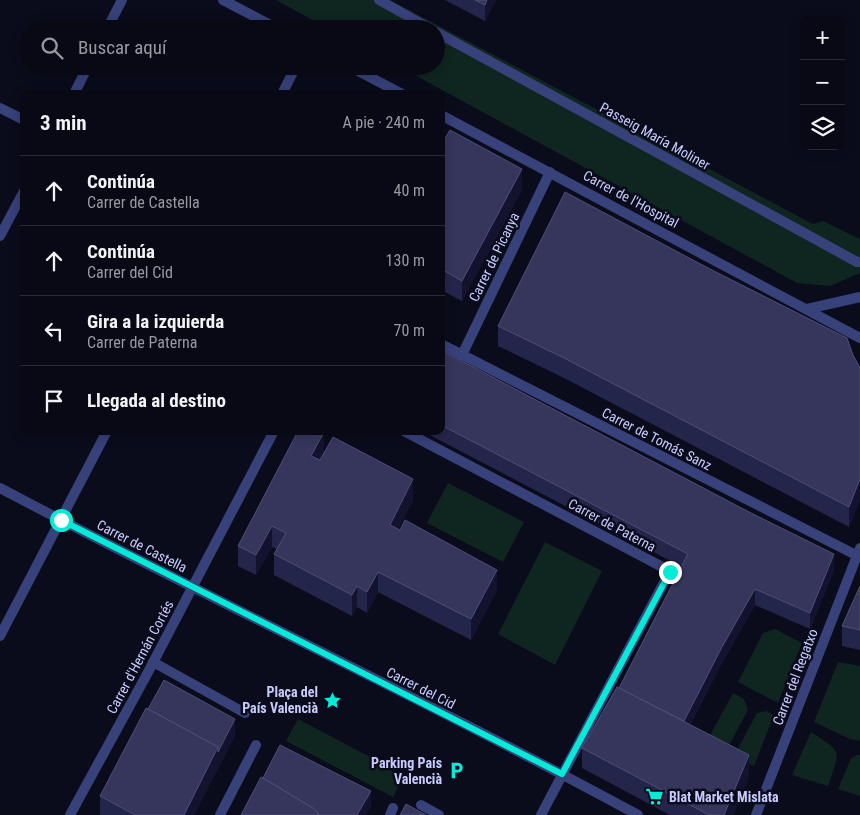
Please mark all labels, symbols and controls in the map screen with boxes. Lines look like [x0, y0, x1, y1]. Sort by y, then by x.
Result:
map controls [800, 15, 845, 150]
button: + [800, 15, 845, 60]
search box [20, 20, 445, 75]
icon: search [38, 34, 66, 62]
text: Buscar aquí [78, 36, 167, 59]
button: − [800, 60, 845, 105]
street label: Passeig María Moliner [597, 99, 713, 173]
button: layers [800, 105, 845, 150]
text: 3 min [40, 111, 87, 135]
text: A pie · 240 m [342, 113, 425, 132]
street label: Carrer de l'Hospital [581, 167, 681, 231]
text: Continúa [87, 170, 155, 193]
icon: ahead [40, 177, 68, 205]
text: 40 m [393, 181, 425, 200]
text: Carrer de Castella [87, 193, 200, 212]
street label: Carrer de Picanya [466, 210, 522, 304]
text: Continúa [87, 240, 155, 263]
icon: ahead [40, 247, 68, 275]
text: 130 m [386, 251, 425, 270]
text: Carrer del Cid [87, 263, 173, 282]
text: Gira a la izquierda [87, 310, 224, 333]
icon: left [40, 317, 68, 345]
text: 70 m [393, 321, 425, 340]
text: Carrer de Paterna [87, 333, 197, 352]
icon: arrive [40, 387, 68, 415]
text: Llegada al destino [87, 389, 226, 412]
street label: Carrer de Tomás Sanz [599, 404, 715, 474]
street label: Carrer de Paterna [566, 495, 658, 555]
route start [50, 509, 73, 532]
street label: Carrer de Castella [94, 516, 190, 576]
route end [659, 561, 682, 584]
street label: Carrer d'Hernán Cortés [103, 598, 177, 716]
street label: Carrer del Regatxo [769, 627, 821, 727]
street label: Carrer del Cid [384, 664, 458, 712]
place label: Plaça del País Valencià [242, 684, 318, 716]
place icon: Plaça del País Valencià [322, 690, 342, 710]
place label: Parking País Valencià [371, 755, 442, 787]
parking icon: Parking País Valencià [446, 761, 466, 781]
supermarket icon: Blat Market Mislata [645, 787, 665, 807]
place label: Blat Market Mislata [669, 789, 779, 805]

